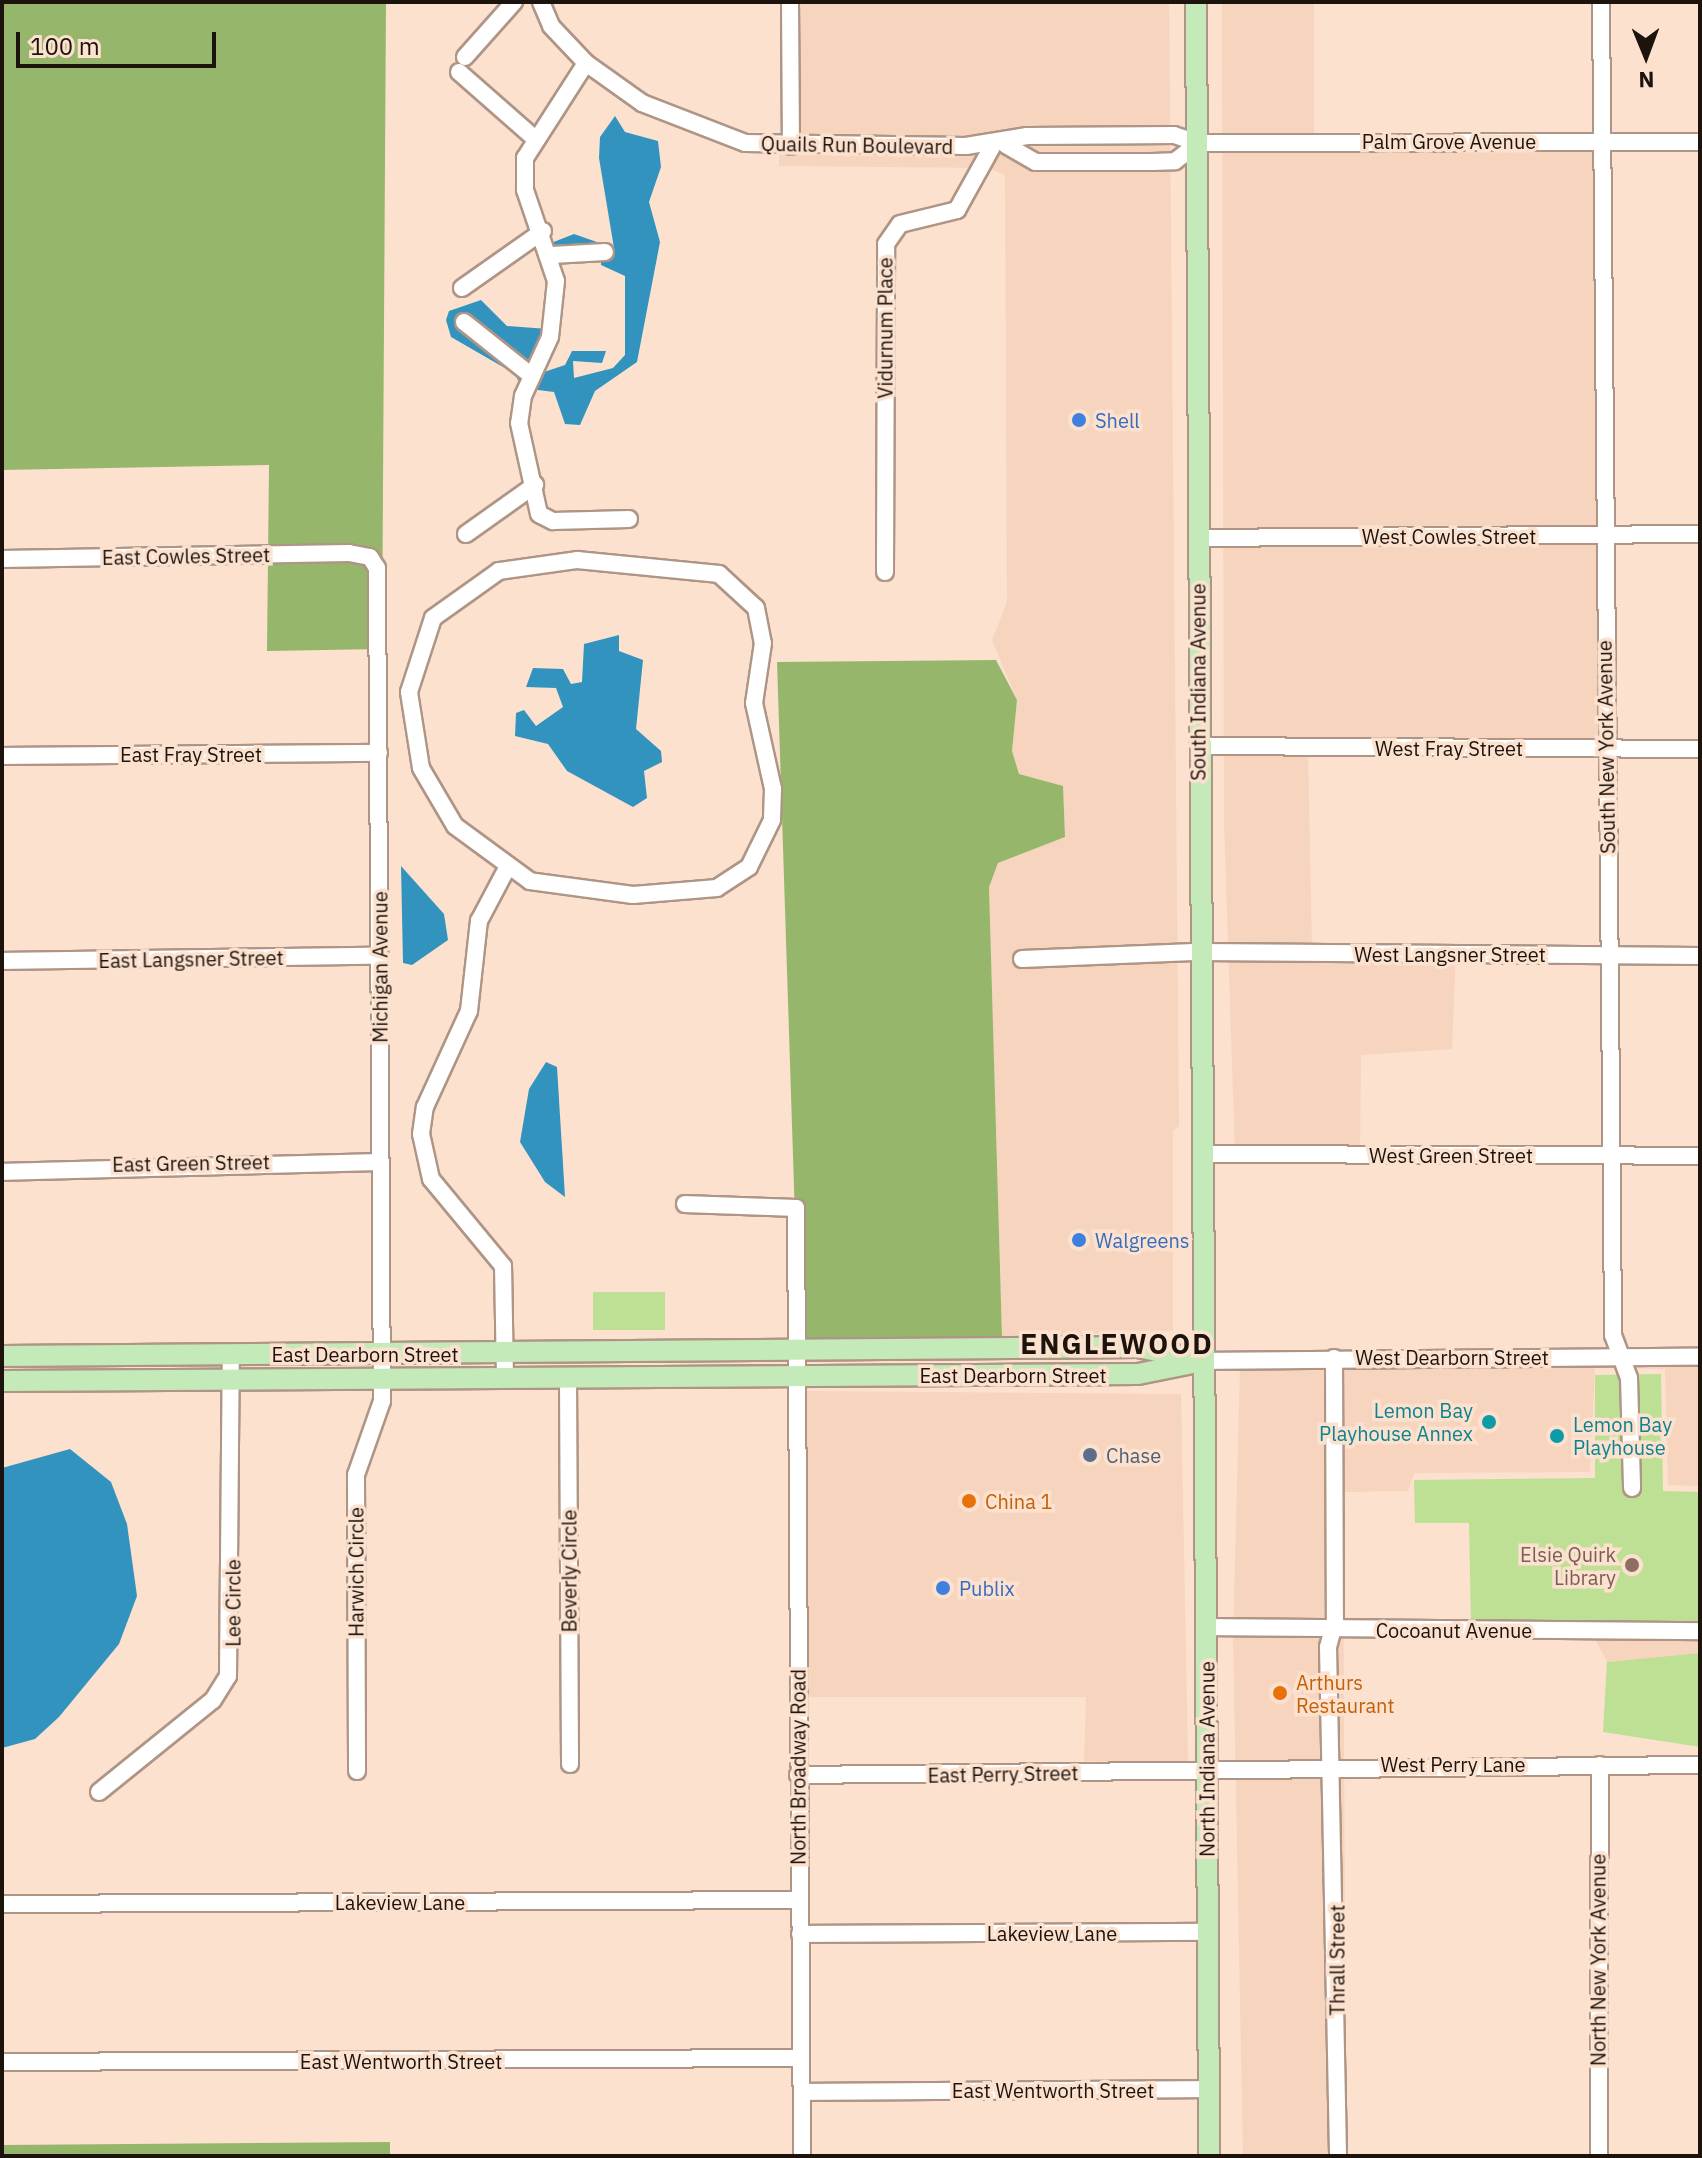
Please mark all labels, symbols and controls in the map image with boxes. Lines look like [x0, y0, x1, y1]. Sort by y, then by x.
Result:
scale bar [20, 16, 220, 66]
north arrow [1606, 16, 1686, 96]
text: 100 m [30, 30, 100, 62]
text: N [1638, 66, 1655, 95]
street label: Palm Grove Avenue [1362, 129, 1536, 153]
street label: Quails Run Boulevard [761, 131, 953, 159]
street label: Vidurnum Place [873, 257, 897, 399]
place label: Shell [1095, 408, 1140, 432]
marker: Shell [1070, 411, 1088, 429]
street label: West Cowles Street [1362, 524, 1536, 548]
street label: East Cowles Street [102, 543, 270, 569]
street label: South Indiana Avenue [1186, 583, 1210, 781]
street label: South New York Avenue [1592, 640, 1620, 854]
street label: West Fray Street [1375, 736, 1523, 760]
street label: East Fray Street [120, 742, 262, 766]
street label: Michigan Avenue [368, 891, 392, 1043]
street label: West Langsner Street [1354, 942, 1546, 966]
street label: East Langsner Street [98, 945, 284, 973]
street label: West Green Street [1369, 1143, 1533, 1167]
street label: East Green Street [112, 1150, 270, 1176]
place label: Walgreens [1095, 1228, 1190, 1252]
marker: Walgreens [1070, 1231, 1088, 1249]
district label: ENGLEWOOD [1020, 1327, 1214, 1361]
street label: East Dearborn Street [271, 1342, 459, 1366]
street label: West Dearborn Street [1355, 1345, 1549, 1369]
street label: East Dearborn Street [919, 1363, 1107, 1387]
place label: Lemon Bay Playhouse Annex [1319, 1398, 1473, 1445]
place label: Lemon Bay Playhouse [1573, 1412, 1672, 1459]
marker: Lemon Bay Playhouse Annex [1480, 1413, 1498, 1431]
marker: Lemon Bay Playhouse [1548, 1427, 1566, 1445]
place label: Chase [1106, 1443, 1161, 1467]
marker: Chase [1081, 1446, 1099, 1464]
place label: China 1 [985, 1489, 1053, 1513]
marker: China 1 [960, 1492, 978, 1510]
street label: Harwich Circle [344, 1507, 368, 1637]
street label: Beverly Circle [557, 1510, 581, 1632]
place label: Elsie Quirk Library [1520, 1542, 1616, 1589]
marker: Elsie Quirk Library [1623, 1556, 1641, 1574]
street label: Lee Circle [221, 1559, 245, 1647]
place label: Publix [959, 1576, 1015, 1600]
marker: Publix [934, 1579, 952, 1597]
street label: Cocoanut Avenue [1376, 1618, 1532, 1642]
street label: North Indiana Avenue [1195, 1661, 1219, 1857]
street label: North Broadway Road [786, 1669, 810, 1865]
place label: Arthurs Restaurant [1296, 1670, 1394, 1717]
marker: Arthurs Restaurant [1271, 1684, 1289, 1702]
street label: West Perry Lane [1380, 1752, 1526, 1776]
street label: East Perry Street [927, 1761, 1079, 1787]
street label: North New York Avenue [1586, 1854, 1610, 2066]
street label: Lakeview Lane [335, 1890, 465, 1914]
street label: Thrall Street [1325, 1904, 1349, 2016]
street label: Lakeview Lane [987, 1921, 1117, 1945]
street label: East Wentworth Street [300, 2049, 502, 2073]
street label: East Wentworth Street [952, 2078, 1154, 2102]

